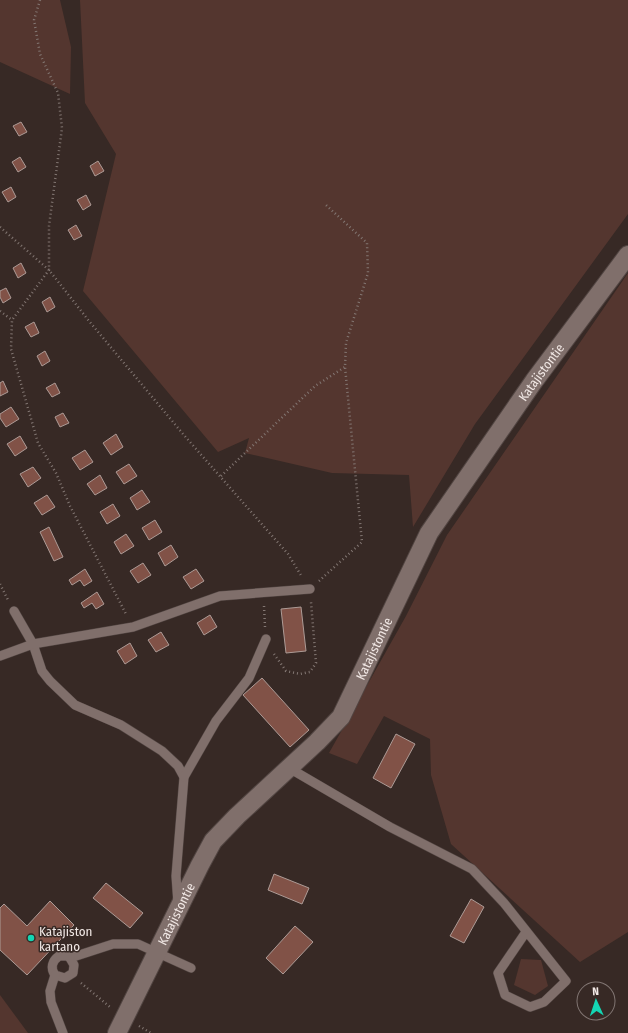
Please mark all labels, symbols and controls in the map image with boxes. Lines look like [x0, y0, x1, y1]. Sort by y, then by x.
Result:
street label: Katajistontie [515, 340, 567, 404]
street label: Katajistontie [352, 615, 395, 682]
street label: Katajistontie [154, 880, 198, 947]
place label: Katajiston kartano [39, 924, 92, 954]
marker: Katajiston kartano [26, 933, 36, 943]
north arrow [576, 981, 616, 1021]
text: N [592, 985, 599, 998]

